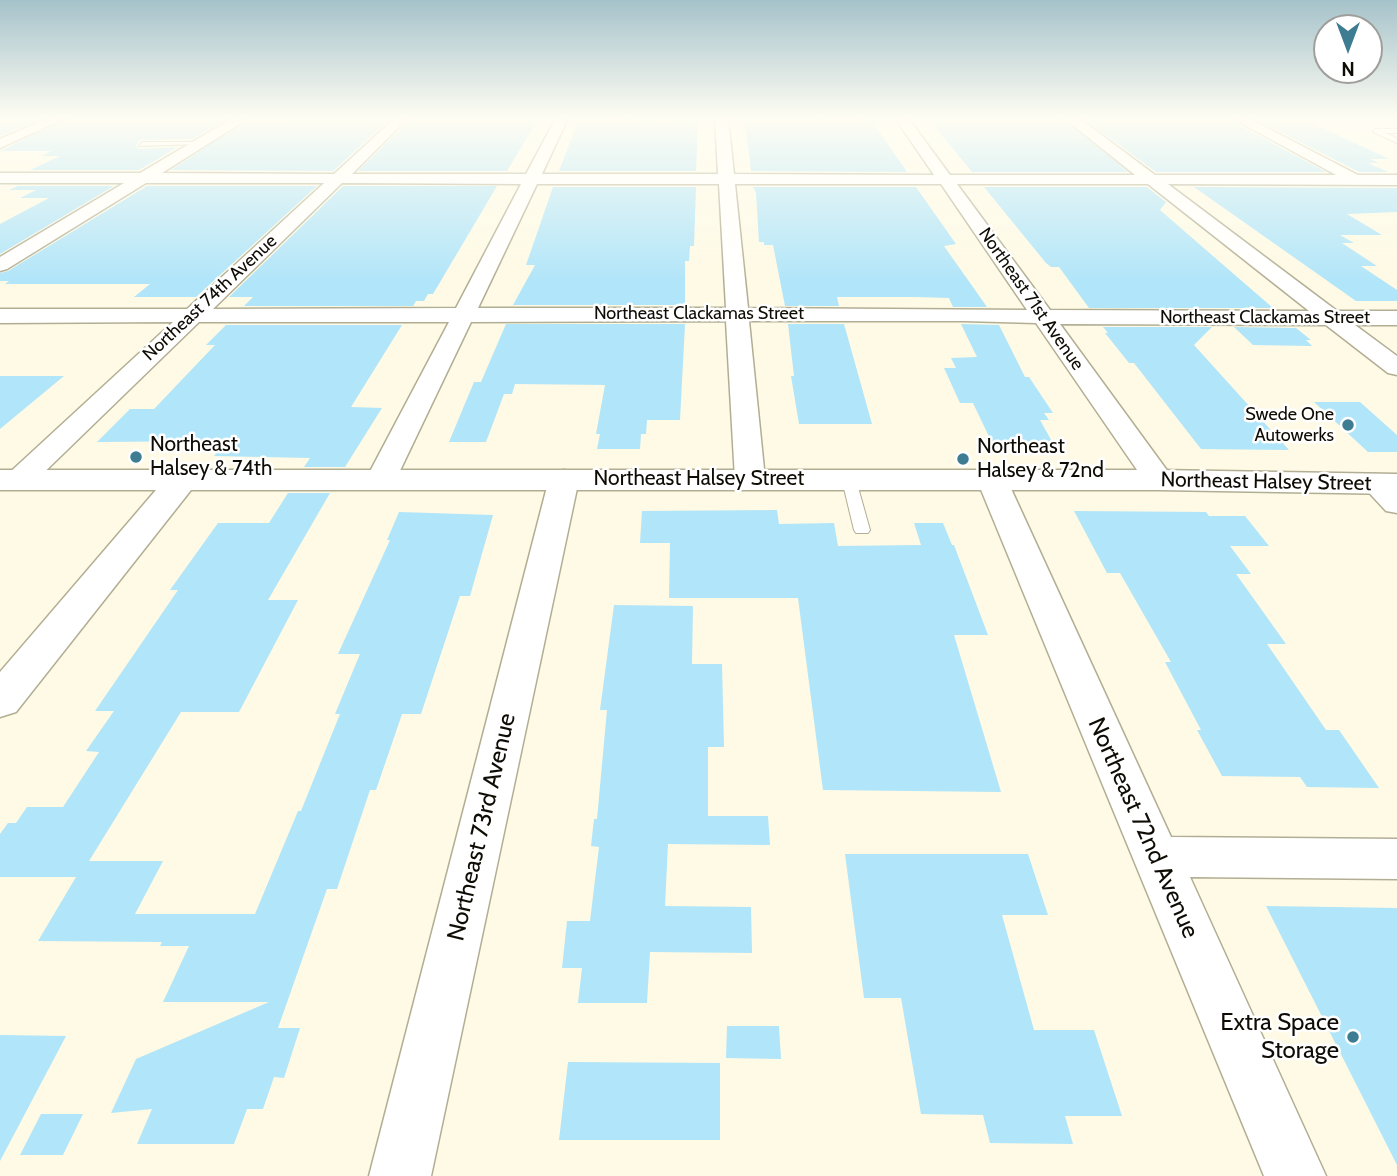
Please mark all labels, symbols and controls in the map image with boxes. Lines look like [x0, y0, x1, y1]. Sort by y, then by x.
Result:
north arrow [1313, 14, 1383, 84]
text: N [1341, 57, 1355, 80]
street label: Northeast 71st Avenue [974, 224, 1088, 374]
street label: Northeast 74th Avenue [139, 230, 281, 366]
street label: Northeast Clackamas Street [594, 303, 804, 325]
street label: Northeast Clackamas Street [1160, 307, 1370, 329]
place label: Swede One Autowerks [1245, 404, 1334, 446]
marker: Swede One Autowerks [1340, 417, 1356, 433]
place label: Northeast Halsey & 74th [150, 432, 272, 482]
place label: Northeast Halsey & 72nd [977, 434, 1104, 484]
marker: Northeast Halsey & 74th [128, 449, 144, 465]
marker: Northeast Halsey & 72nd [955, 451, 971, 467]
street label: Northeast Halsey Street [594, 466, 804, 492]
street label: Northeast Halsey Street [1160, 468, 1372, 496]
street label: Northeast 73rd Avenue [442, 710, 522, 944]
street label: Northeast 72nd Avenue [1081, 713, 1205, 943]
place label: Extra Space Storage [1220, 1009, 1339, 1065]
marker: Extra Space Storage [1345, 1029, 1361, 1045]

